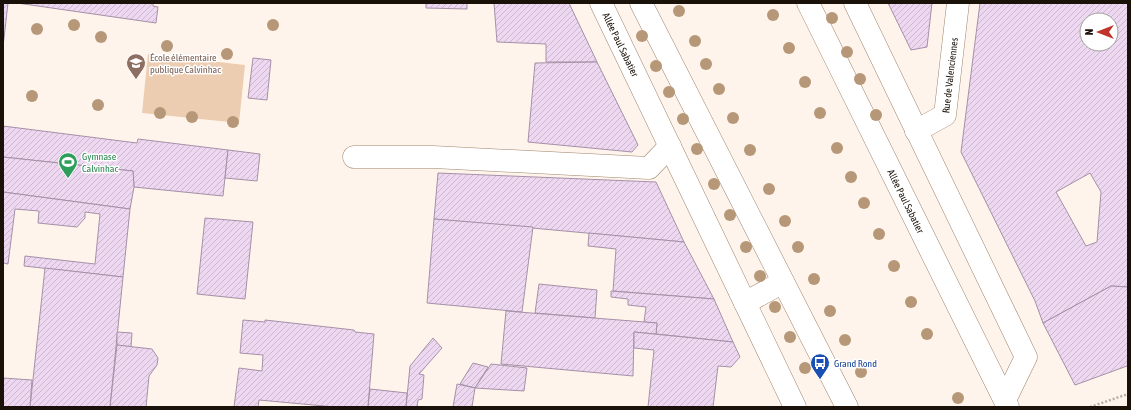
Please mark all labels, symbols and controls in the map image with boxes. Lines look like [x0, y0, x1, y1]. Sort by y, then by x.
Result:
street label: Allée Paul Sabatier [601, 11, 641, 79]
north arrow [1079, 12, 1119, 52]
text: N [1083, 29, 1095, 35]
street label: Rue de Valenciennes [940, 37, 959, 114]
school or university icon: École élémentaire publique Calvinhac [125, 52, 147, 80]
place label: École élémentaire publique Calvinhac [150, 52, 221, 75]
sports icon: Gymnase Calvinhac [57, 151, 79, 179]
place label: Gymnase Calvinhac [82, 151, 118, 174]
street label: Allée Paul Sabatier [886, 167, 927, 236]
bus stop icon: Grand Rond [809, 352, 831, 380]
place label: Grand Rond [834, 358, 877, 369]

